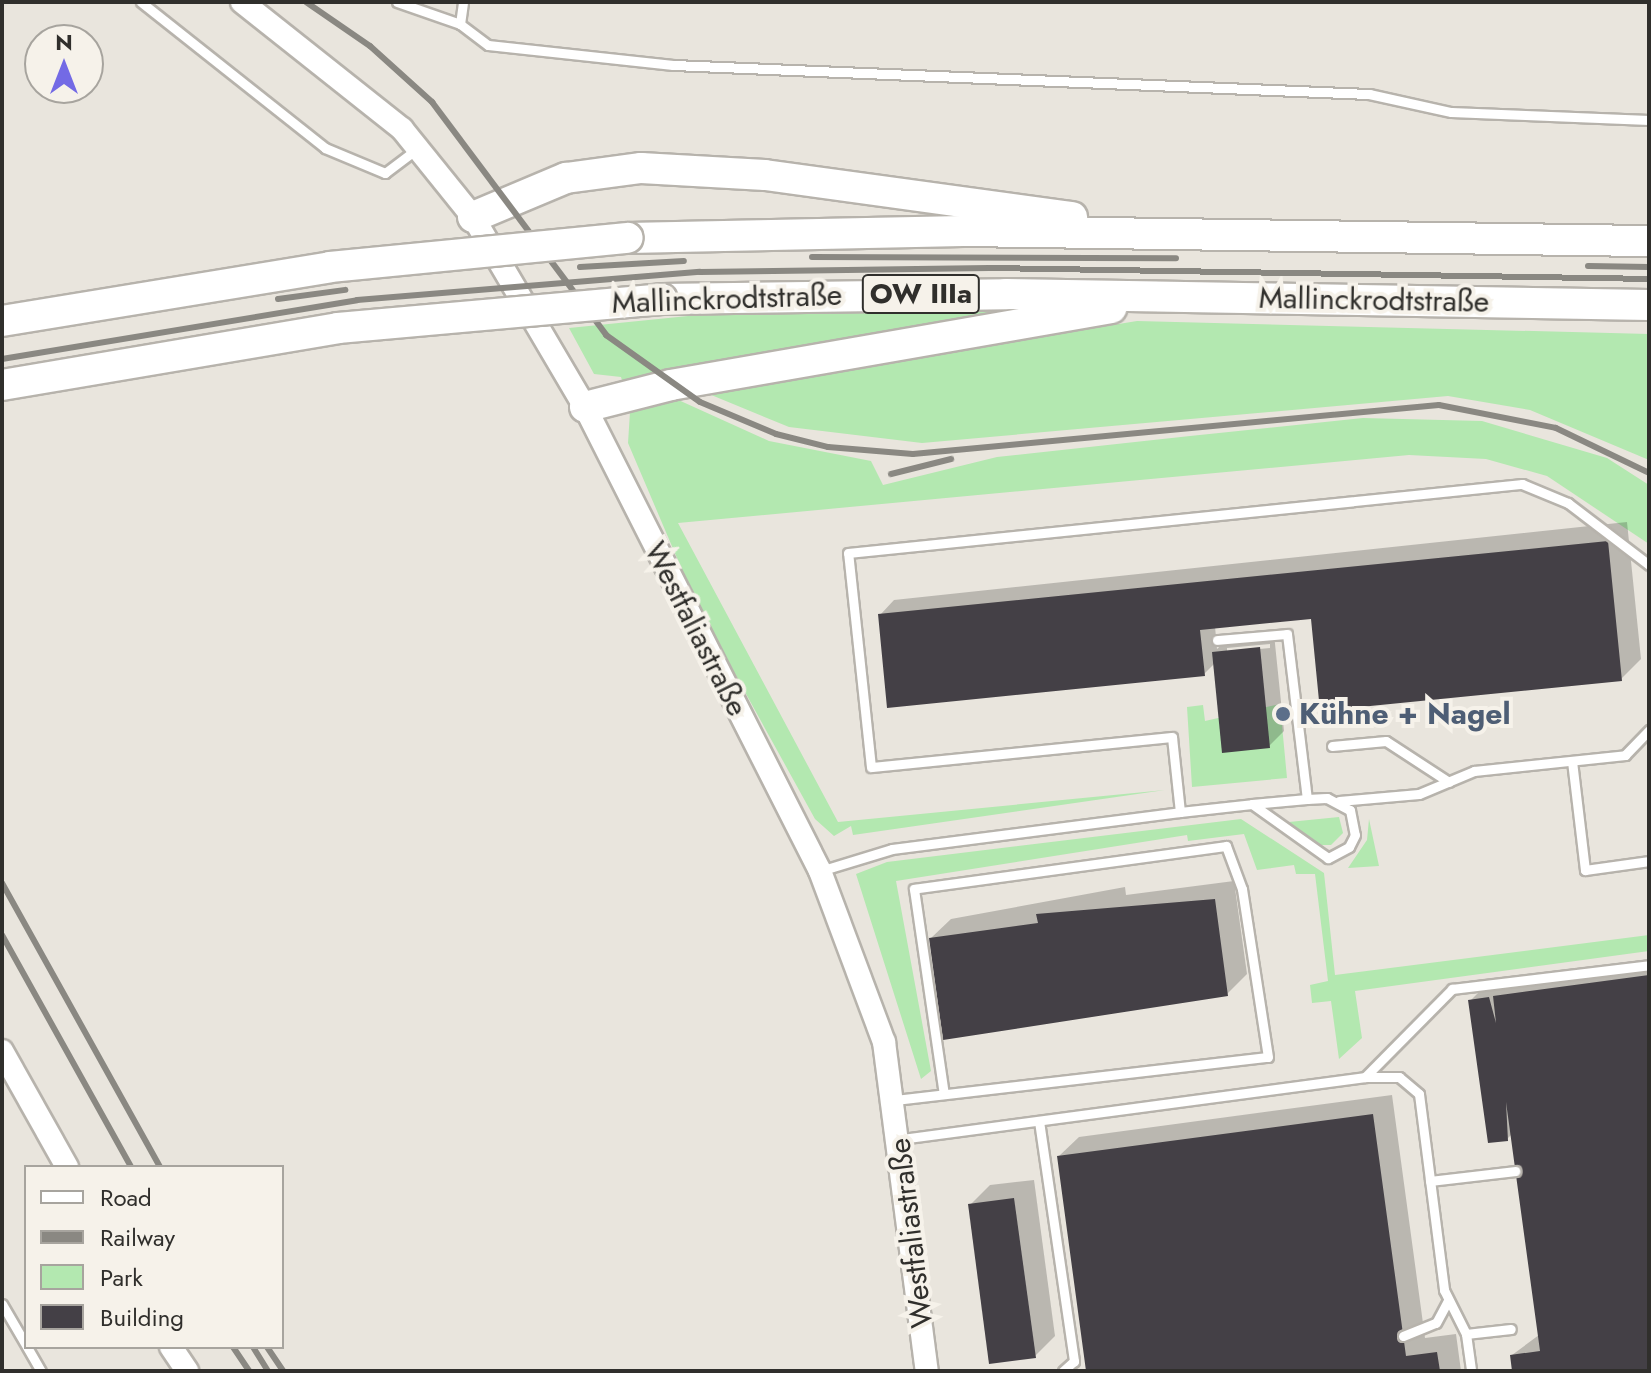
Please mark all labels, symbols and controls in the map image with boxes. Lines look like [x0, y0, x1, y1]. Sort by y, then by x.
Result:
north arrow [24, 24, 104, 104]
text: N [55, 26, 73, 58]
road number: OW IIIa [861, 270, 981, 318]
street label: Mallinckrodtstraße [611, 277, 843, 321]
street label: Mallinckrodtstraße [1258, 280, 1490, 320]
street label: Westfaliastraße [637, 536, 755, 722]
place label: Kühne + Nagel [1299, 696, 1511, 732]
marker: Kühne + Nagel [1274, 705, 1292, 723]
street label: Westfaliastraße [882, 1136, 940, 1330]
legend [24, 1165, 284, 1349]
text: Road [100, 1180, 152, 1215]
text: Railway [100, 1220, 175, 1255]
text: Park [100, 1260, 143, 1295]
text: Building [100, 1300, 184, 1335]

